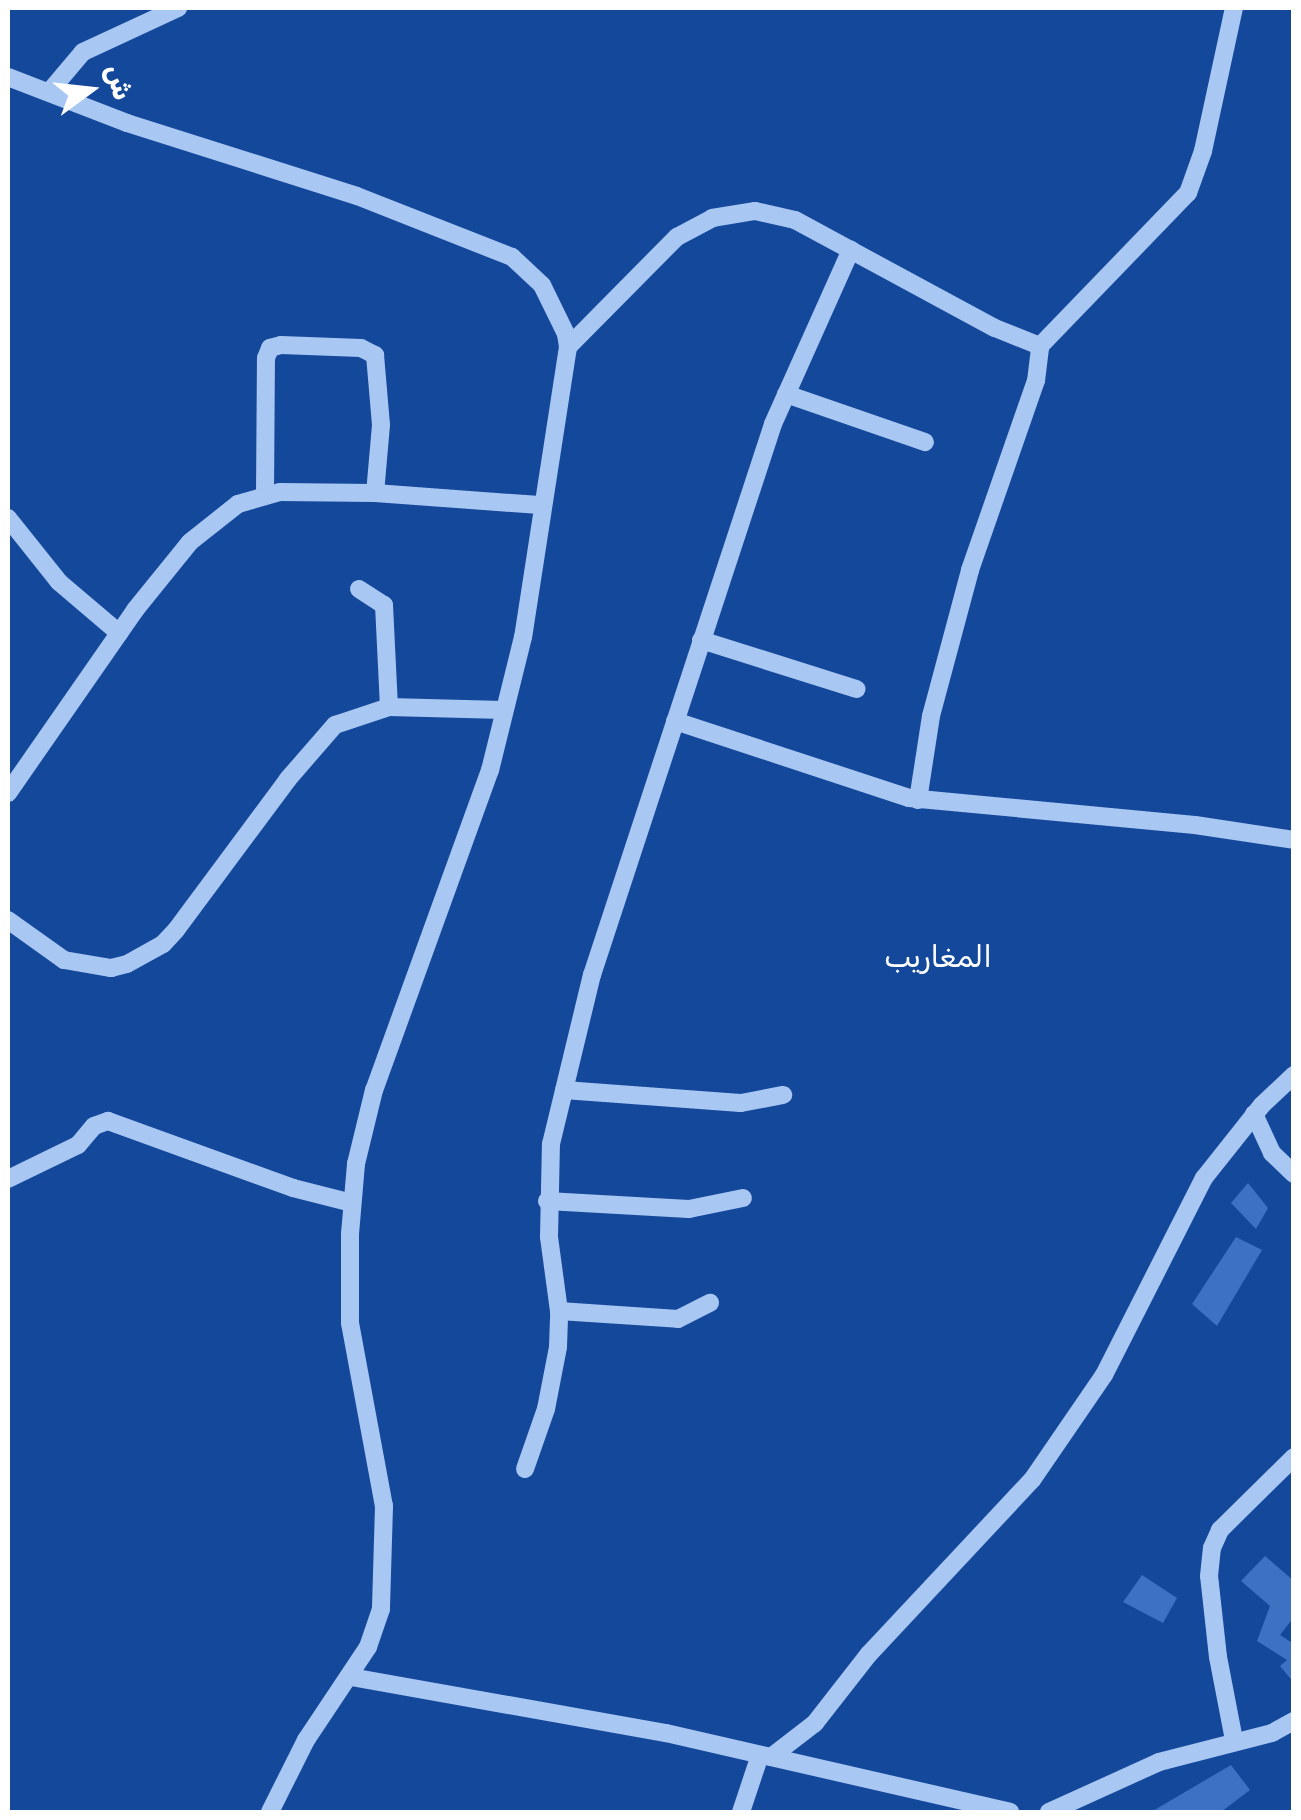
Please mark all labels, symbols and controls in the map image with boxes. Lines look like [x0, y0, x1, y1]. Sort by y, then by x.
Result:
north arrow [40, 40, 140, 140]
text: ش [99, 61, 140, 104]
district label: المغاريب [884, 939, 992, 975]

